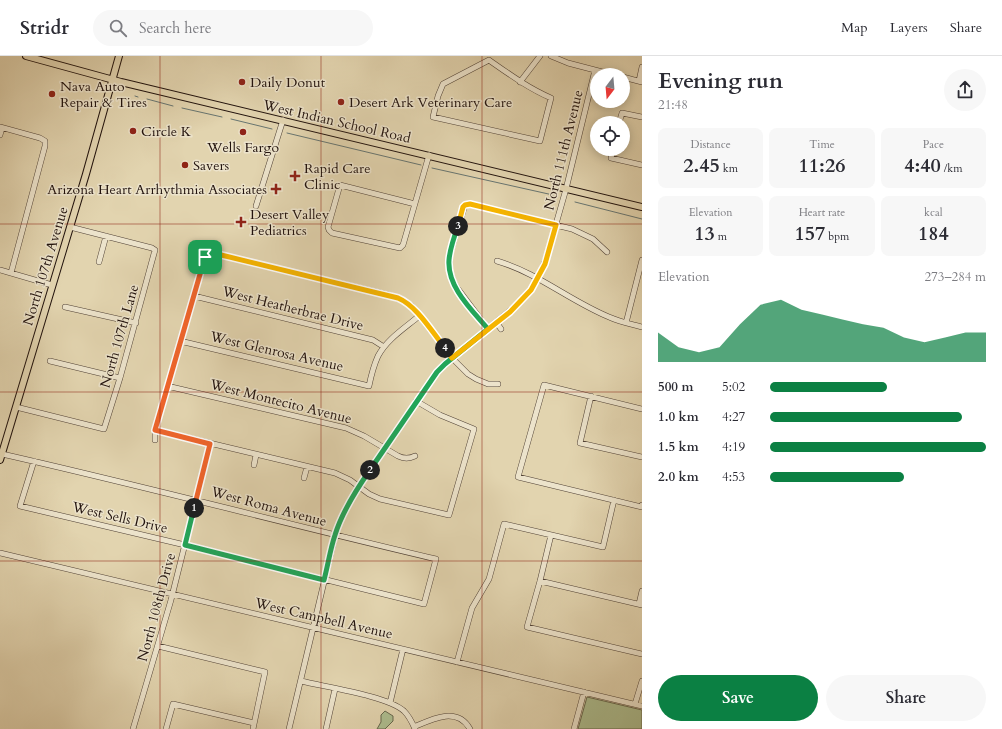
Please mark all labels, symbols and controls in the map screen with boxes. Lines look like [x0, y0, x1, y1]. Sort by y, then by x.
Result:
search box [93, 10, 373, 46]
text: Stridr [20, 15, 69, 41]
icon: search [107, 17, 129, 39]
text: Search here [139, 18, 212, 38]
text: Map [841, 18, 868, 37]
text: Layers [890, 18, 928, 37]
text: Share [950, 18, 982, 37]
text: Evening run [658, 66, 783, 96]
north arrow [590, 68, 630, 108]
map controls [590, 68, 630, 156]
button: share [944, 69, 986, 111]
place label: Daily Donut [250, 73, 326, 92]
place label: Nava Auto Repair & Tires [60, 77, 147, 112]
marker: Daily Donut [237, 77, 247, 87]
street label: North 111th Avenue [539, 88, 588, 212]
marker: Nava Auto Repair & Tires [47, 89, 57, 99]
place label: Desert Ark Veterinary Care [349, 93, 512, 112]
street label: West Indian School Road [260, 95, 413, 148]
text: 21:48 [658, 96, 688, 114]
marker: Desert Ark Veterinary Care [336, 97, 346, 107]
button: locate [590, 116, 630, 156]
place label: Circle K [141, 122, 192, 141]
marker: Circle K [128, 126, 138, 136]
marker: Wells Fargo [238, 127, 248, 137]
text: Distance [691, 137, 731, 152]
text: Time [809, 137, 835, 152]
text: Pace [923, 137, 944, 152]
place label: Wells Fargo [206, 138, 279, 157]
text: 2.45 [683, 152, 720, 179]
text: 11:26 [799, 152, 845, 179]
text: 4:40 [904, 152, 941, 179]
place label: Savers [193, 156, 230, 175]
place label: Rapid Care Clinic [304, 159, 371, 194]
marker: Savers [180, 160, 190, 170]
text: km [720, 161, 738, 176]
text: /km [941, 161, 962, 176]
marker: Rapid Care Clinic [289, 170, 301, 182]
place label: Arizona Heart Arrhythmia Associates [47, 180, 267, 199]
marker: Arizona Heart Arrhythmia Associates [270, 183, 282, 195]
street label: North 107th Avenue [18, 204, 73, 328]
place label: Desert Valley Pediatrics [250, 205, 330, 240]
text: Elevation [689, 205, 733, 220]
text: Heart rate [799, 205, 845, 220]
text: kcal [924, 205, 943, 220]
marker: Desert Valley Pediatrics [235, 216, 247, 228]
pin: 3 [448, 216, 468, 236]
text: 3 [455, 218, 461, 233]
text: 13 [694, 220, 715, 247]
text: 157 [795, 220, 825, 247]
text: 184 [918, 220, 949, 247]
text: m [715, 229, 727, 244]
text: bpm [825, 229, 849, 244]
pin [188, 240, 222, 274]
icon: arrive [194, 246, 216, 268]
text: Elevation [658, 268, 710, 286]
text: 273–284 m [924, 268, 986, 286]
street label: West Heatherbrae Drive [219, 281, 366, 335]
street label: North 107th Lane [96, 282, 143, 390]
street label: West Glenrosa Avenue [207, 327, 345, 376]
pin: 4 [435, 338, 455, 358]
text: 4 [442, 340, 448, 355]
street label: West Montecito Avenue [207, 374, 354, 428]
text: 500 m [658, 378, 693, 396]
text: 5:02 [722, 378, 745, 396]
text: 1.0 km [658, 408, 699, 426]
text: 4:27 [722, 408, 745, 426]
text: 1.5 km [658, 438, 699, 456]
text: 4:19 [722, 438, 745, 456]
pin: 2 [360, 460, 380, 480]
text: 2 [367, 462, 373, 477]
text: 2.0 km [658, 468, 699, 486]
text: 4:53 [722, 468, 745, 486]
street label: West Roma Avenue [208, 482, 329, 531]
street label: West Sells Drive [69, 497, 170, 538]
pin: 1 [184, 498, 204, 518]
text: 1 [191, 500, 197, 515]
street label: North 108th Drive [133, 551, 180, 664]
street label: West Campbell Avenue [252, 593, 395, 644]
button: Save [658, 675, 818, 721]
button: Share [826, 675, 986, 721]

